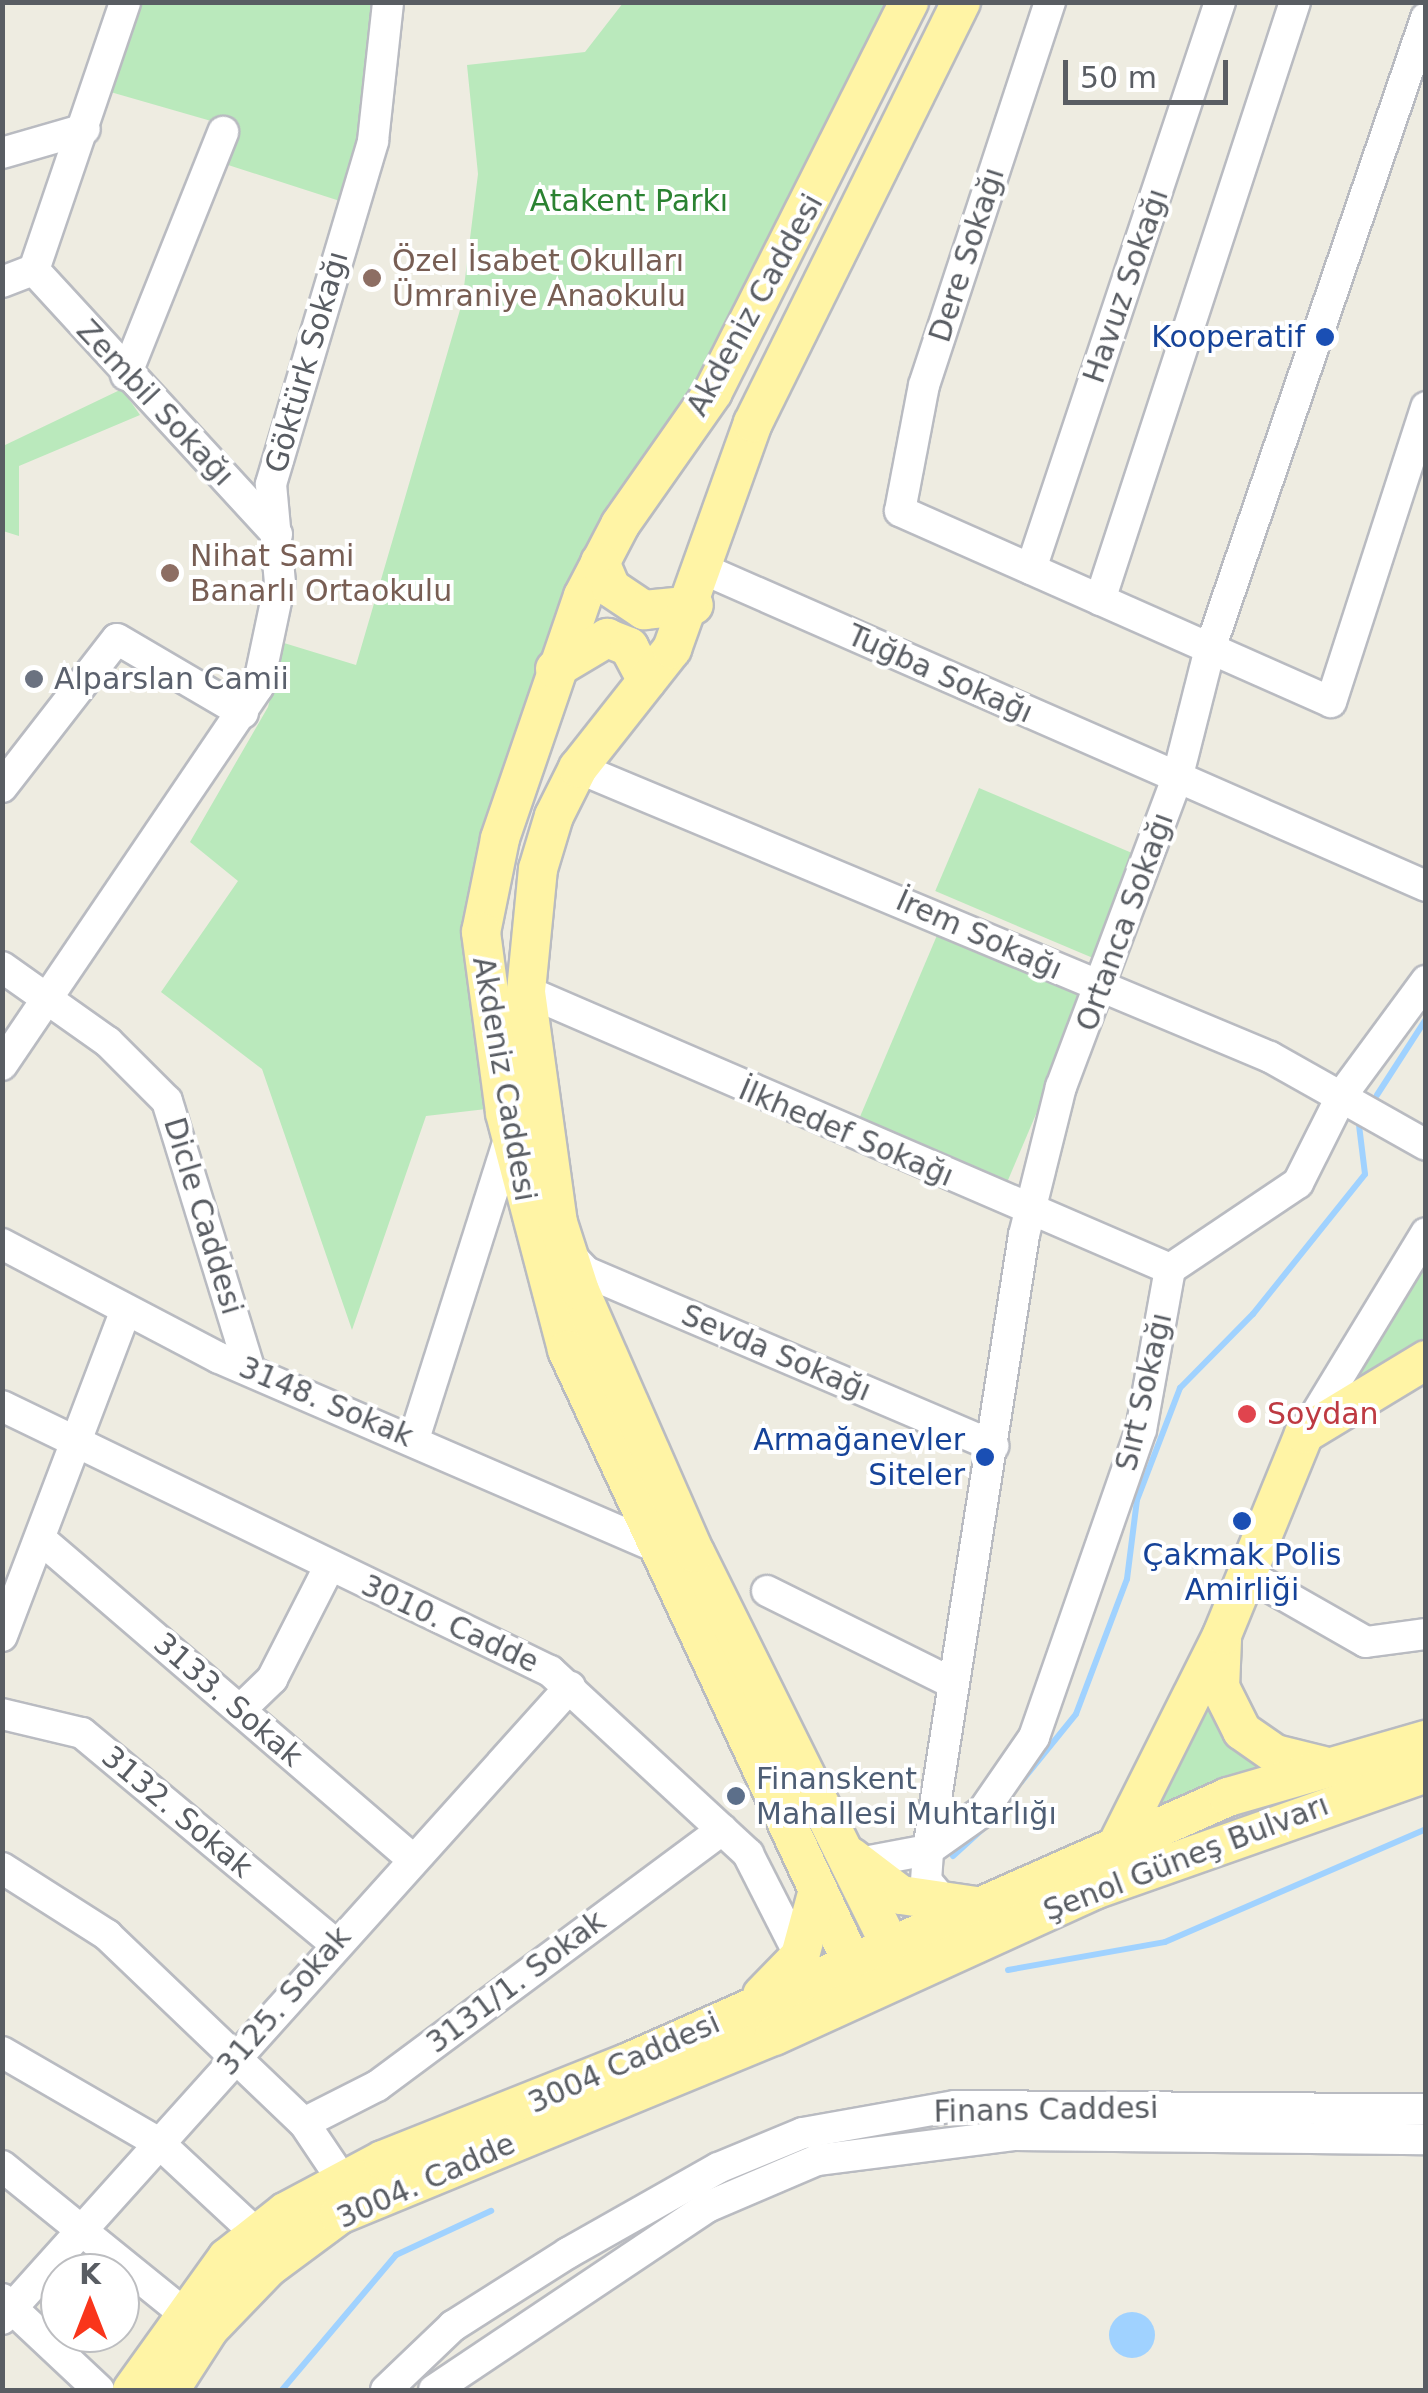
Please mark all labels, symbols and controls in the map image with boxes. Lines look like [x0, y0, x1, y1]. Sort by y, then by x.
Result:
scale bar [1068, 40, 1233, 102]
text: 50 m [1080, 60, 1157, 95]
street label: Dere Sokağı [922, 163, 1012, 347]
park label: Atakent Parkı [530, 183, 728, 219]
street label: Havuz Sokağı [1076, 184, 1176, 388]
street label: Akdeniz Caddesi [679, 188, 831, 422]
place label: Özel İsabet Okulları Ümraniye Anaokulu [392, 243, 686, 314]
street label: Göktürk Sokağı [258, 247, 356, 477]
marker: Özel İsabet Okulları Ümraniye Anaokulu [361, 267, 383, 289]
street label: Zembil Sokağı [69, 313, 241, 493]
place label: Kooperatif [1151, 319, 1305, 355]
marker: Kooperatif [1314, 326, 1336, 348]
place label: Nihat Sami Banarlı Ortaokulu [190, 538, 452, 608]
marker: Nihat Sami Banarlı Ortaokulu [159, 562, 181, 584]
street label: Tuğba Sokağı [842, 617, 1038, 731]
place label: Alparslan Camii [54, 661, 289, 697]
marker: Alparslan Camii [23, 668, 45, 690]
street label: Ortanca Sokağı [1069, 808, 1181, 1036]
street label: İrem Sokağı [890, 882, 1068, 988]
street label: Akdeniz Caddesi [465, 954, 543, 1204]
street label: İlkhedef Sokağı [733, 1072, 959, 1194]
street label: Dicle Caddesi [156, 1113, 250, 1319]
street label: Sevda Sokağı [676, 1297, 876, 1409]
street label: Sırt Sokağı [1108, 1310, 1180, 1474]
street label: 3148. Sokak [234, 1349, 418, 1455]
place label: Soydan [1267, 1396, 1379, 1432]
marker: Soydan [1236, 1403, 1258, 1425]
place label: Armağanevler Siteler [753, 1422, 965, 1492]
marker: Armağanevler Siteler [974, 1446, 996, 1468]
marker: Çakmak Polis Amirliği [1231, 1510, 1253, 1532]
place label: Çakmak Polis Amirliği [1143, 1537, 1341, 1608]
street label: 3010. Cadde [356, 1567, 544, 1681]
street label: 3133. Sokak [146, 1626, 310, 1774]
street label: 3132. Sokak [94, 1739, 260, 1885]
place label: Finanskent Mahallesi Muhtarlığı [756, 1761, 1057, 1832]
marker: Finanskent Mahallesi Muhtarlığı [725, 1785, 747, 1807]
street label: Şenol Güneş Bulvarı [1038, 1787, 1334, 1929]
street label: 3131/1. Sokak [419, 1903, 613, 2061]
street label: 3125. Sokak [210, 1919, 358, 2083]
street label: 3004 Caddesi [523, 2005, 725, 2121]
street label: Finans Caddesi [933, 2090, 1159, 2130]
street label: 3004. Cadde [331, 2126, 521, 2236]
north arrow [40, 2253, 140, 2353]
text: K [79, 2258, 101, 2291]

